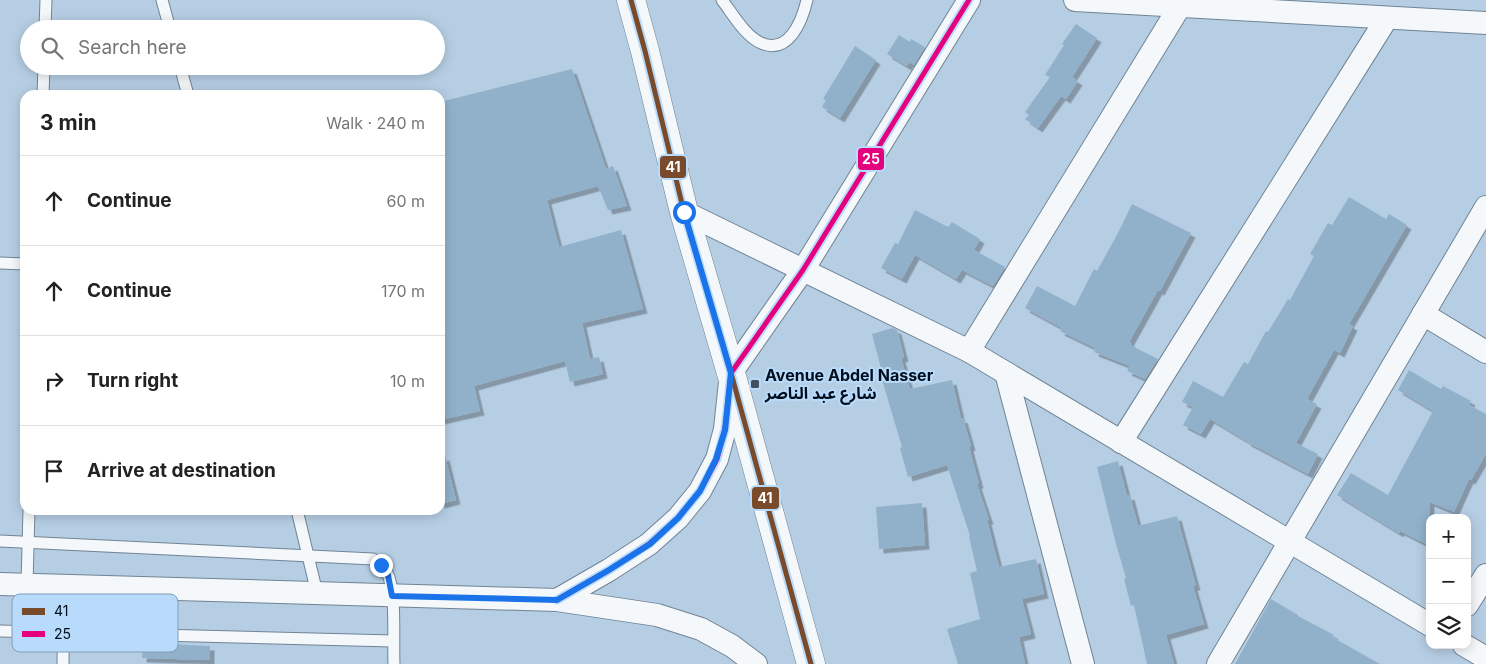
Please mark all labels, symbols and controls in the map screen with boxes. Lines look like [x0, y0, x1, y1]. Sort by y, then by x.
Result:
search box [20, 20, 445, 75]
icon: search [38, 34, 66, 62]
text: Search here [78, 36, 187, 59]
text: 3 min [40, 110, 96, 135]
text: Walk · 240 m [326, 113, 425, 133]
line badge: 25 [857, 147, 885, 171]
text: 25 [862, 150, 880, 167]
line badge: 41 [659, 155, 687, 179]
text: 41 [666, 158, 680, 175]
icon: ahead [40, 187, 68, 215]
text: Continue [87, 189, 172, 212]
text: 60 m [386, 191, 425, 211]
route start [673, 201, 696, 224]
icon: ahead [40, 277, 68, 305]
text: Continue [87, 279, 172, 302]
text: 170 m [381, 281, 425, 301]
place label: Avenue Abdel Nasser شارع عبد الناصر [764, 365, 934, 405]
icon: right [40, 367, 68, 395]
text: Turn right [87, 369, 178, 392]
text: 10 m [390, 371, 425, 391]
marker: Avenue Abdel Nasser شارع عبد الناصر [749, 378, 761, 390]
icon: arrive [40, 457, 68, 485]
text: Arrive at destination [87, 459, 276, 482]
line badge: 41 [751, 486, 780, 510]
text: 41 [758, 489, 772, 506]
map controls [1426, 514, 1471, 649]
button: + [1426, 514, 1471, 559]
route end [370, 554, 393, 577]
button: − [1426, 559, 1471, 604]
legend [12, 594, 178, 652]
text: 41 [54, 602, 68, 619]
button: layers [1426, 604, 1471, 649]
text: 25 [54, 625, 71, 642]

